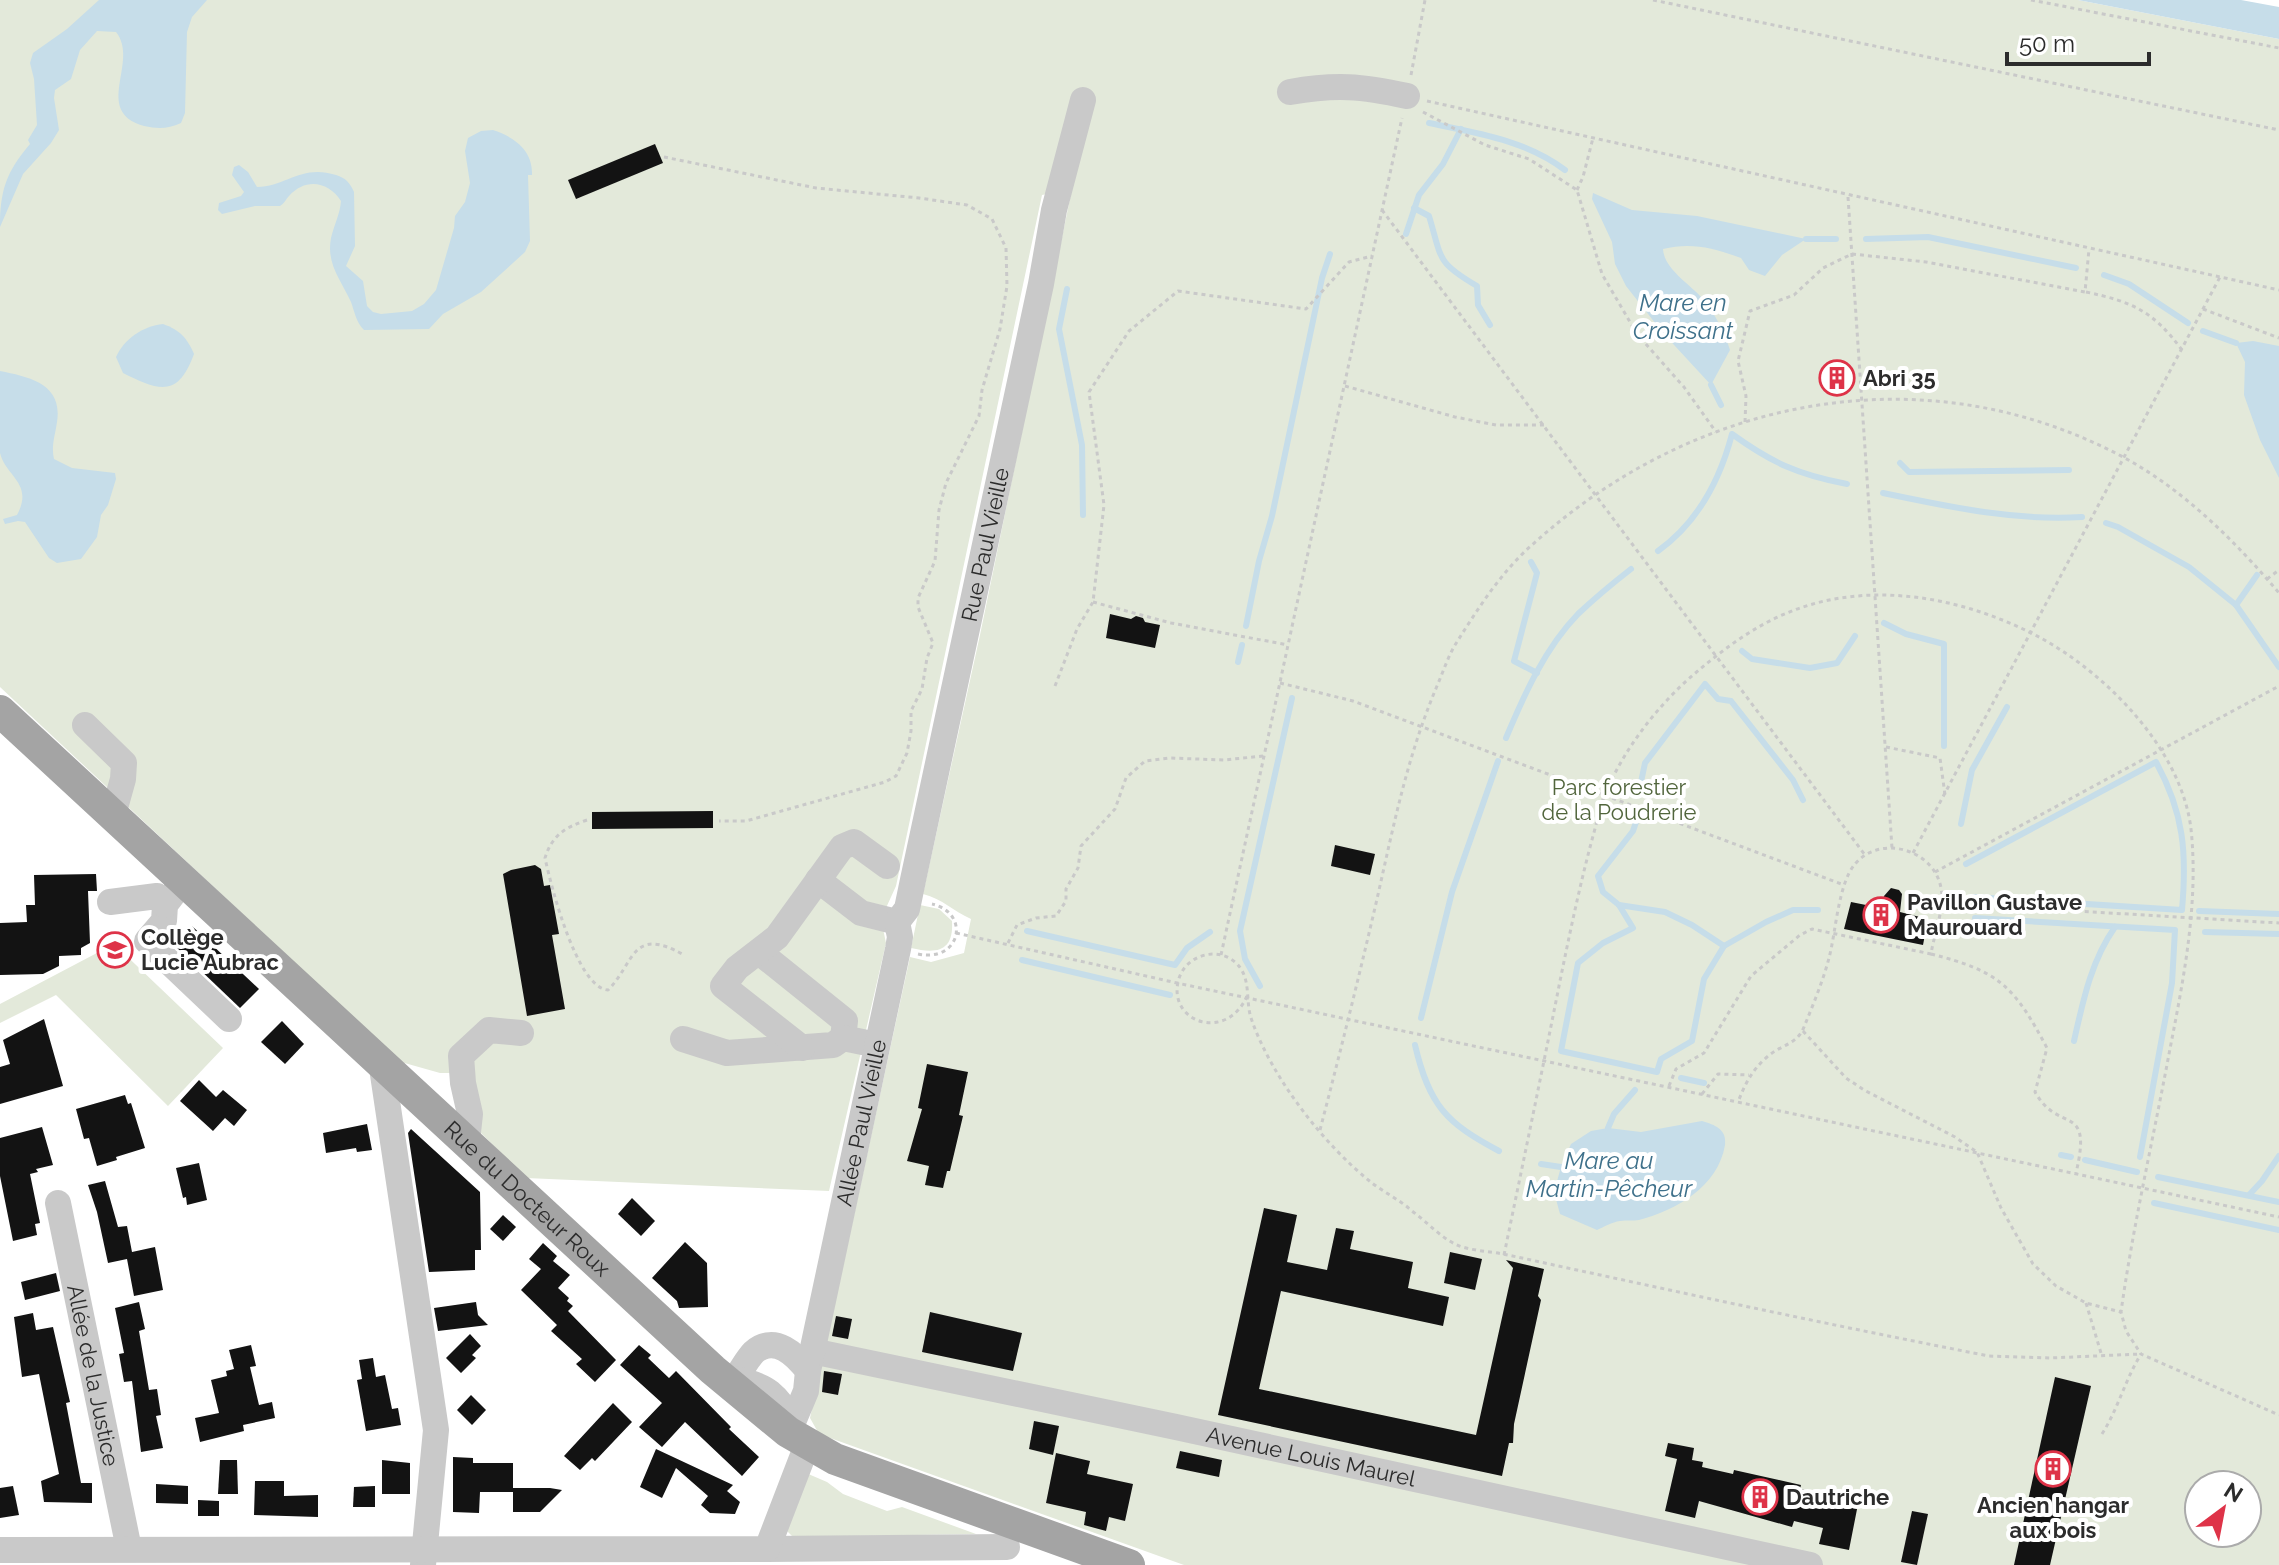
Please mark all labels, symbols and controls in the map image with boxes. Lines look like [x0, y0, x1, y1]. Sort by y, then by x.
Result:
scale bar [2007, 16, 2149, 66]
text: 50 m [2019, 29, 2075, 58]
water label: Mare en Croissant [1633, 288, 1733, 345]
building icon: Abri 35 [1818, 359, 1856, 397]
place label: Abri 35 [1863, 365, 1936, 391]
street label: Rue Paul Vieille [956, 465, 1014, 624]
park label: Parc forestier de la Poudrerie [1542, 774, 1696, 825]
place label: Pavillon Gustave Maurouard [1907, 889, 2082, 940]
building icon: Pavillon Gustave Maurouard [1862, 896, 1900, 934]
place label: Collège Lucie Aubrac [141, 924, 279, 975]
school or university icon: Collège Lucie Aubrac [96, 931, 134, 969]
street label: Allée Paul Vieille [831, 1037, 891, 1208]
street label: Rue du Docteur Roux [439, 1115, 616, 1281]
water label: Mare au Martin-Pêcheur [1526, 1146, 1693, 1203]
street label: Allée de la Justice [62, 1282, 125, 1469]
street label: Avenue Louis Maurel [1204, 1421, 1418, 1492]
building icon: Ancien hangar aux bois [2034, 1450, 2072, 1488]
north arrow [2183, 1469, 2263, 1549]
text: N [2220, 1477, 2248, 1508]
building icon: Dautriche [1741, 1478, 1779, 1516]
place label: Dautriche [1786, 1484, 1889, 1510]
place label: Ancien hangar aux bois [1977, 1492, 2130, 1543]

